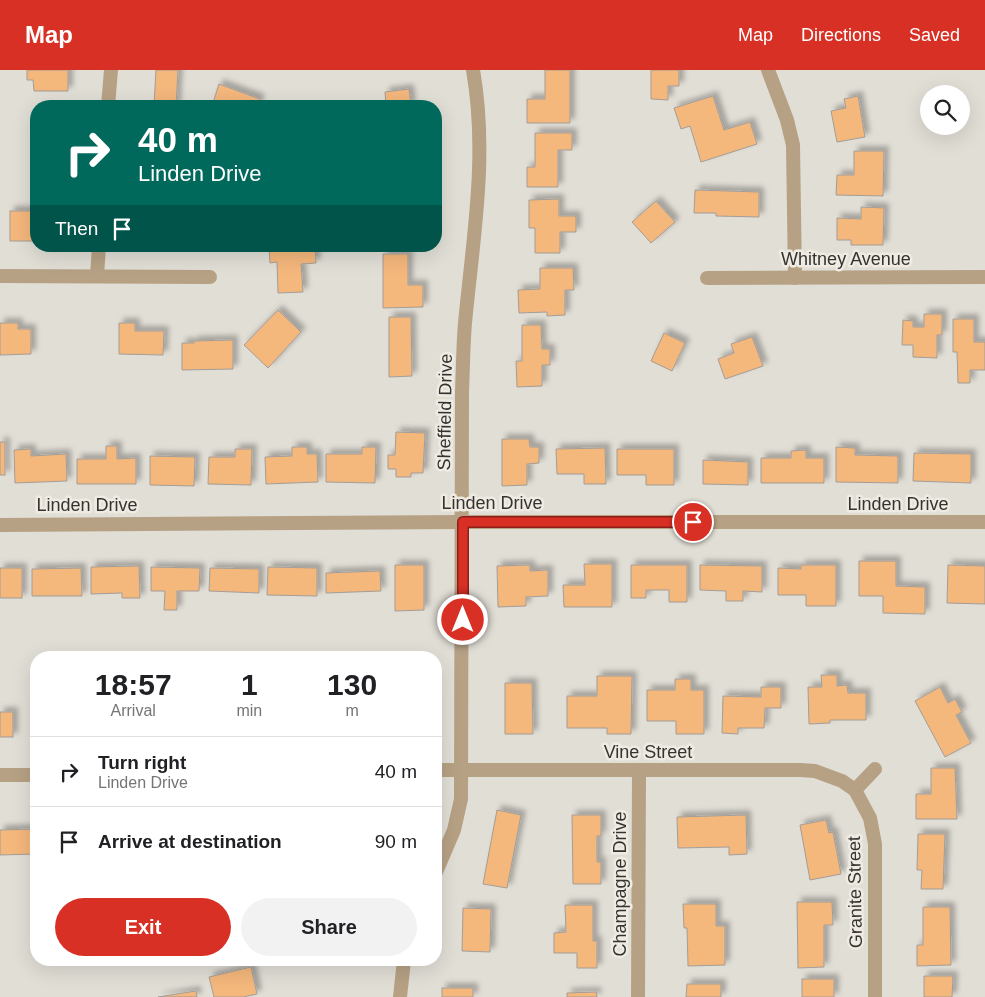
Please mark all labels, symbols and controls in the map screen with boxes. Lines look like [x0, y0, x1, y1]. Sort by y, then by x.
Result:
text: Map [25, 21, 73, 48]
text: Map [738, 25, 773, 45]
text: Directions [801, 25, 881, 45]
text: Saved [909, 25, 960, 45]
map controls [920, 85, 970, 135]
button: search [920, 85, 970, 135]
icon: right [55, 120, 120, 185]
text: 40 m [138, 120, 218, 159]
text: Linden Drive [138, 161, 262, 186]
icon: arrive [108, 215, 136, 243]
text: Then [55, 218, 98, 239]
street label: Whitney Avenue [781, 249, 911, 269]
street label: Sheffield Drive [434, 353, 456, 471]
street label: Linden Drive [441, 493, 543, 513]
street label: Linden Drive [847, 494, 949, 514]
street label: Linden Drive [36, 495, 138, 515]
pin [672, 501, 714, 543]
icon: arrive [679, 508, 707, 536]
position arrow [436, 593, 488, 645]
text: 18:57 [95, 668, 172, 701]
text: 1 [241, 668, 258, 701]
text: 130 [327, 668, 377, 701]
text: Arrival [111, 702, 156, 719]
text: min [236, 702, 262, 719]
text: m [345, 702, 359, 719]
street label: Vine Street [604, 742, 692, 762]
text: Turn right [98, 752, 186, 773]
icon: right [55, 758, 83, 786]
text: 40 m [375, 761, 417, 782]
text: Linden Drive [98, 774, 188, 791]
street label: Champagne Drive [610, 811, 630, 957]
icon: arrive [55, 828, 83, 856]
text: Arrive at destination [98, 831, 282, 852]
text: 90 m [375, 831, 417, 852]
street label: Granite Street [844, 836, 866, 948]
button: Exit [55, 898, 231, 956]
button: Share [241, 898, 417, 956]

